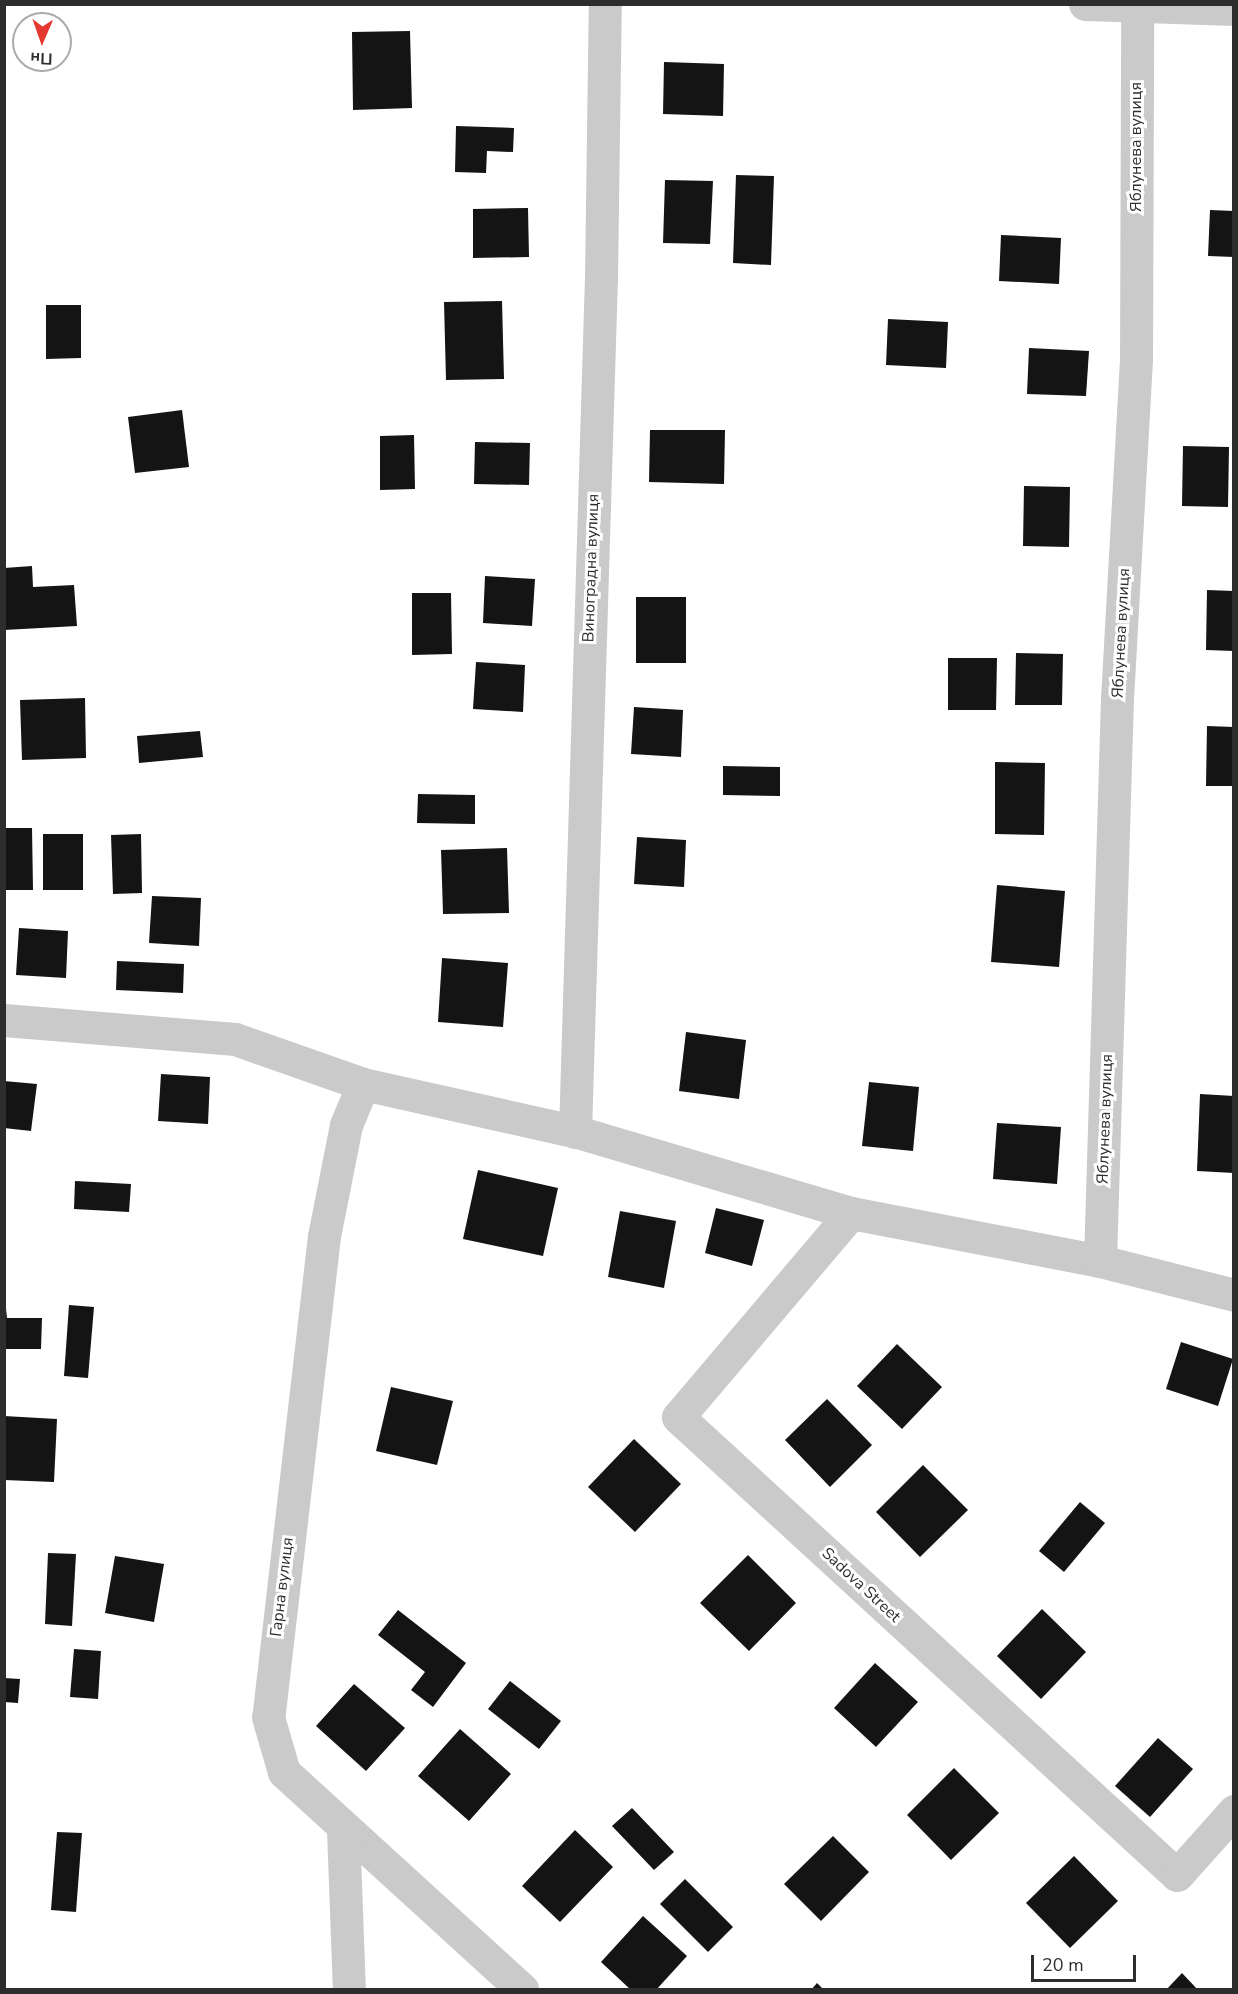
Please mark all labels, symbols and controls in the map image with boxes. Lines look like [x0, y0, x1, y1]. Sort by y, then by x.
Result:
north arrow [12, 12, 72, 72]
text: Пн [30, 47, 53, 69]
street label: Яблунева вулиця [1126, 82, 1146, 212]
street label: Виноградна вулиця [579, 493, 603, 643]
street label: Яблунева вулиця [1108, 568, 1134, 698]
street label: Яблунева вулиця [1093, 1054, 1117, 1184]
street label: Гарна вулиця [266, 1536, 298, 1638]
street label: Sadova Street [818, 1544, 904, 1626]
scale bar [1034, 1943, 1139, 1981]
text: 20 m [1042, 1953, 1084, 1977]

